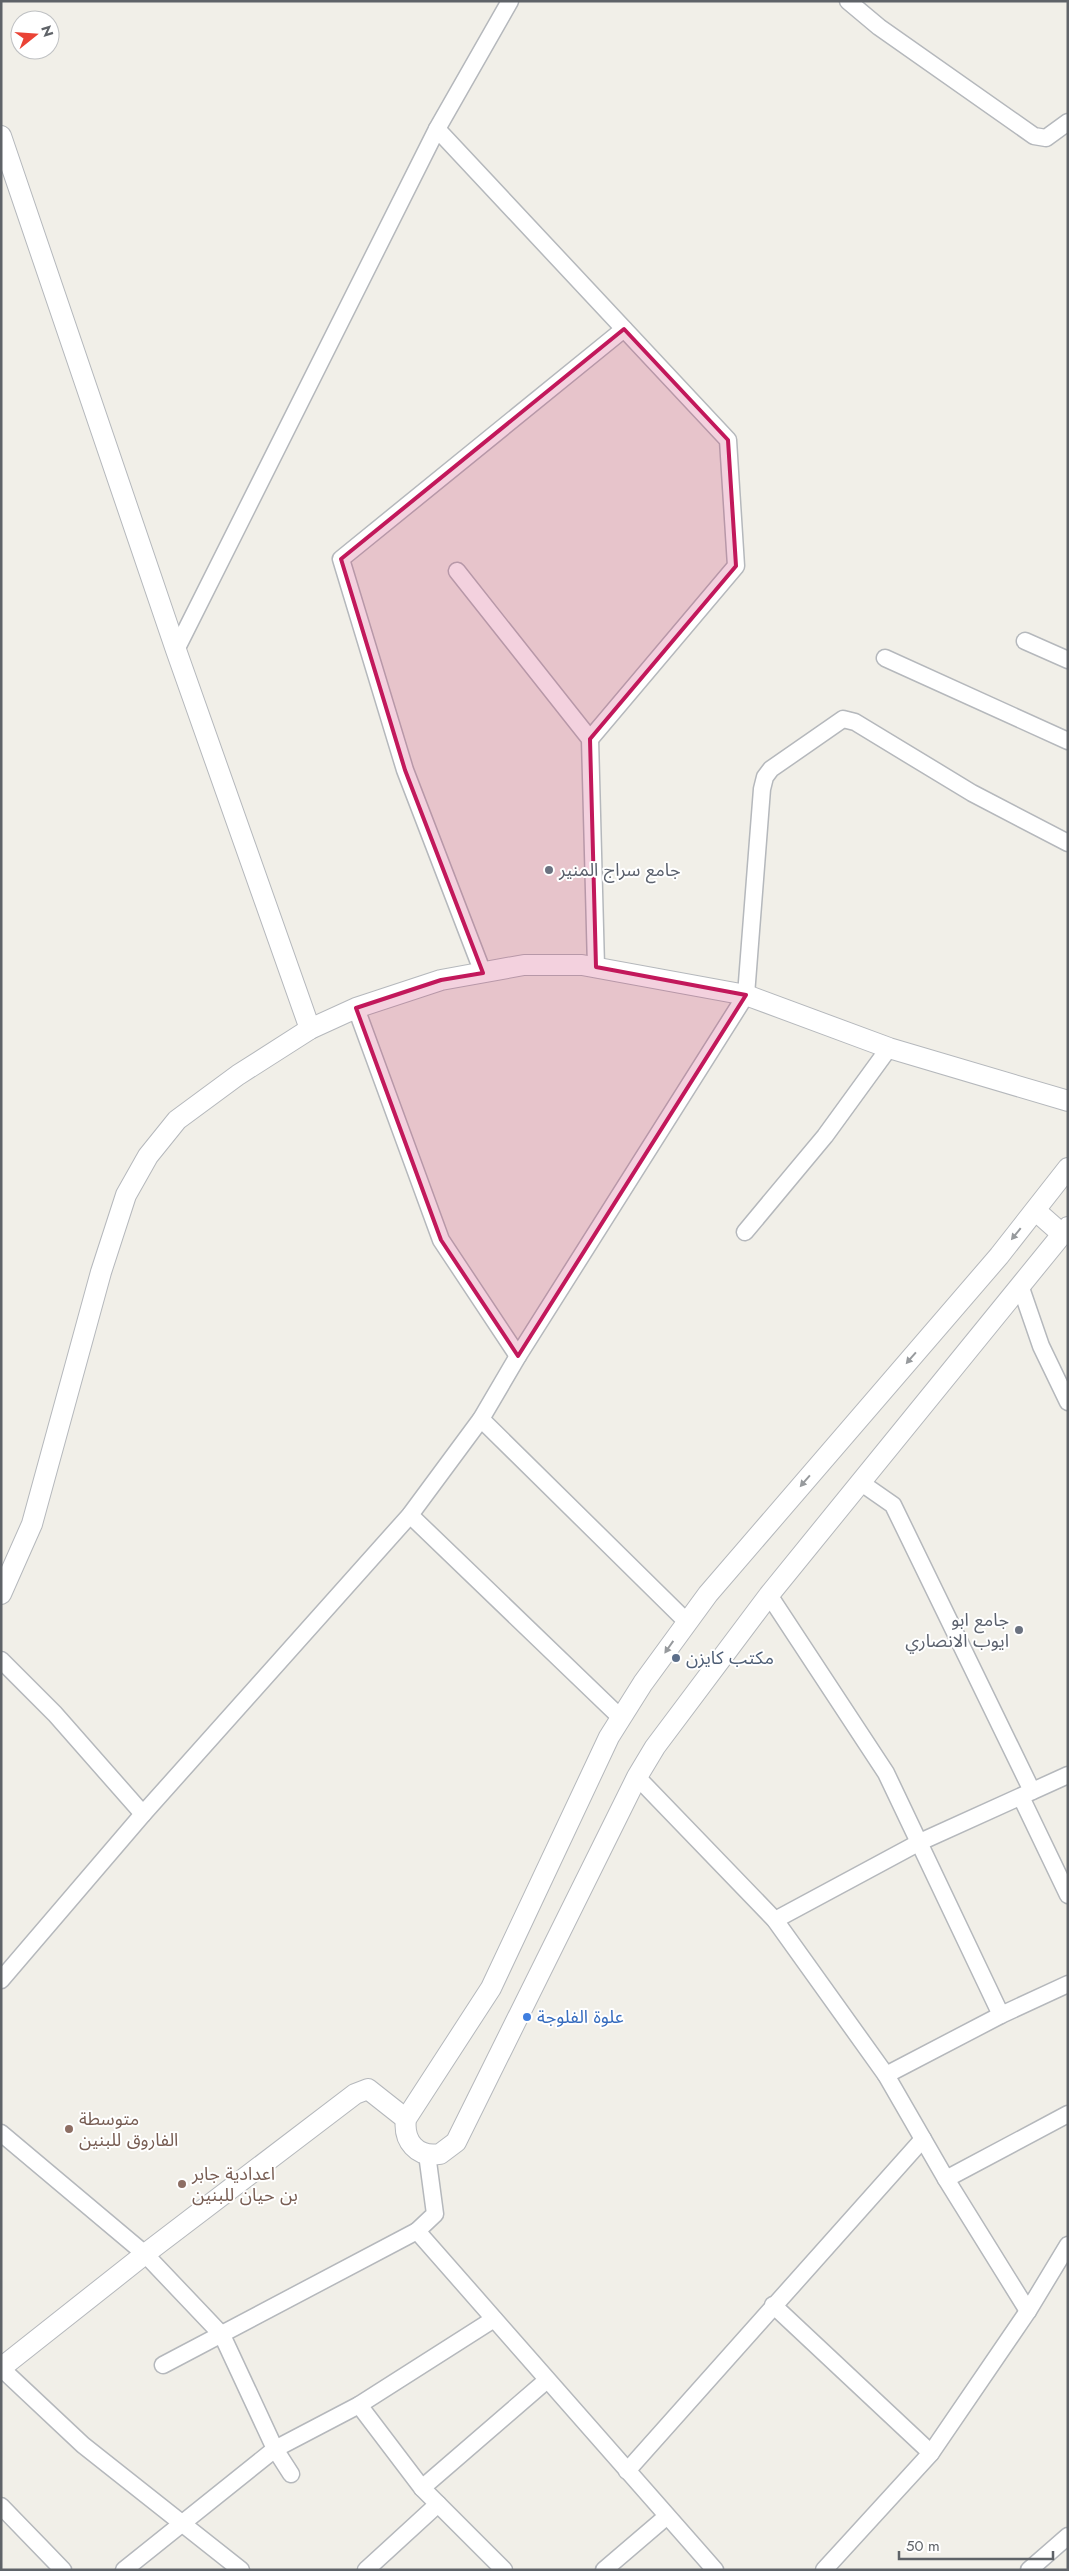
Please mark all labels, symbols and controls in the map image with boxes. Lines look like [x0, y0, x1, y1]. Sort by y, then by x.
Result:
north arrow [10, 10, 60, 60]
text: N [36, 23, 59, 39]
place label: جامع سراج المنير [558, 857, 681, 884]
marker: جامع سراج المنير [543, 864, 555, 876]
one-way arrow [1011, 1228, 1022, 1241]
one-way arrow [905, 1352, 917, 1364]
one-way arrow [799, 1475, 811, 1487]
place label: جامع ابو ايوب الانصاري [905, 1607, 1009, 1654]
marker: جامع ابو ايوب الانصاري [1013, 1624, 1025, 1636]
one-way arrow [664, 1640, 674, 1654]
place label: مكتب كايزن [686, 1645, 774, 1671]
marker: مكتب كايزن [670, 1652, 682, 1664]
place label: علوة الفلوجة [537, 2004, 624, 2030]
marker: علوة الفلوجة [521, 2011, 533, 2023]
place label: متوسطة الفاروق للبنين [79, 2106, 178, 2153]
marker: متوسطة الفاروق للبنين [63, 2123, 75, 2135]
place label: اعدادية جابر بن حيان للبنين [191, 2161, 298, 2208]
marker: اعدادية جابر بن حيان للبنين [176, 2178, 188, 2190]
scale bar [899, 2528, 1053, 2560]
text: 50 m [906, 2535, 940, 2557]

